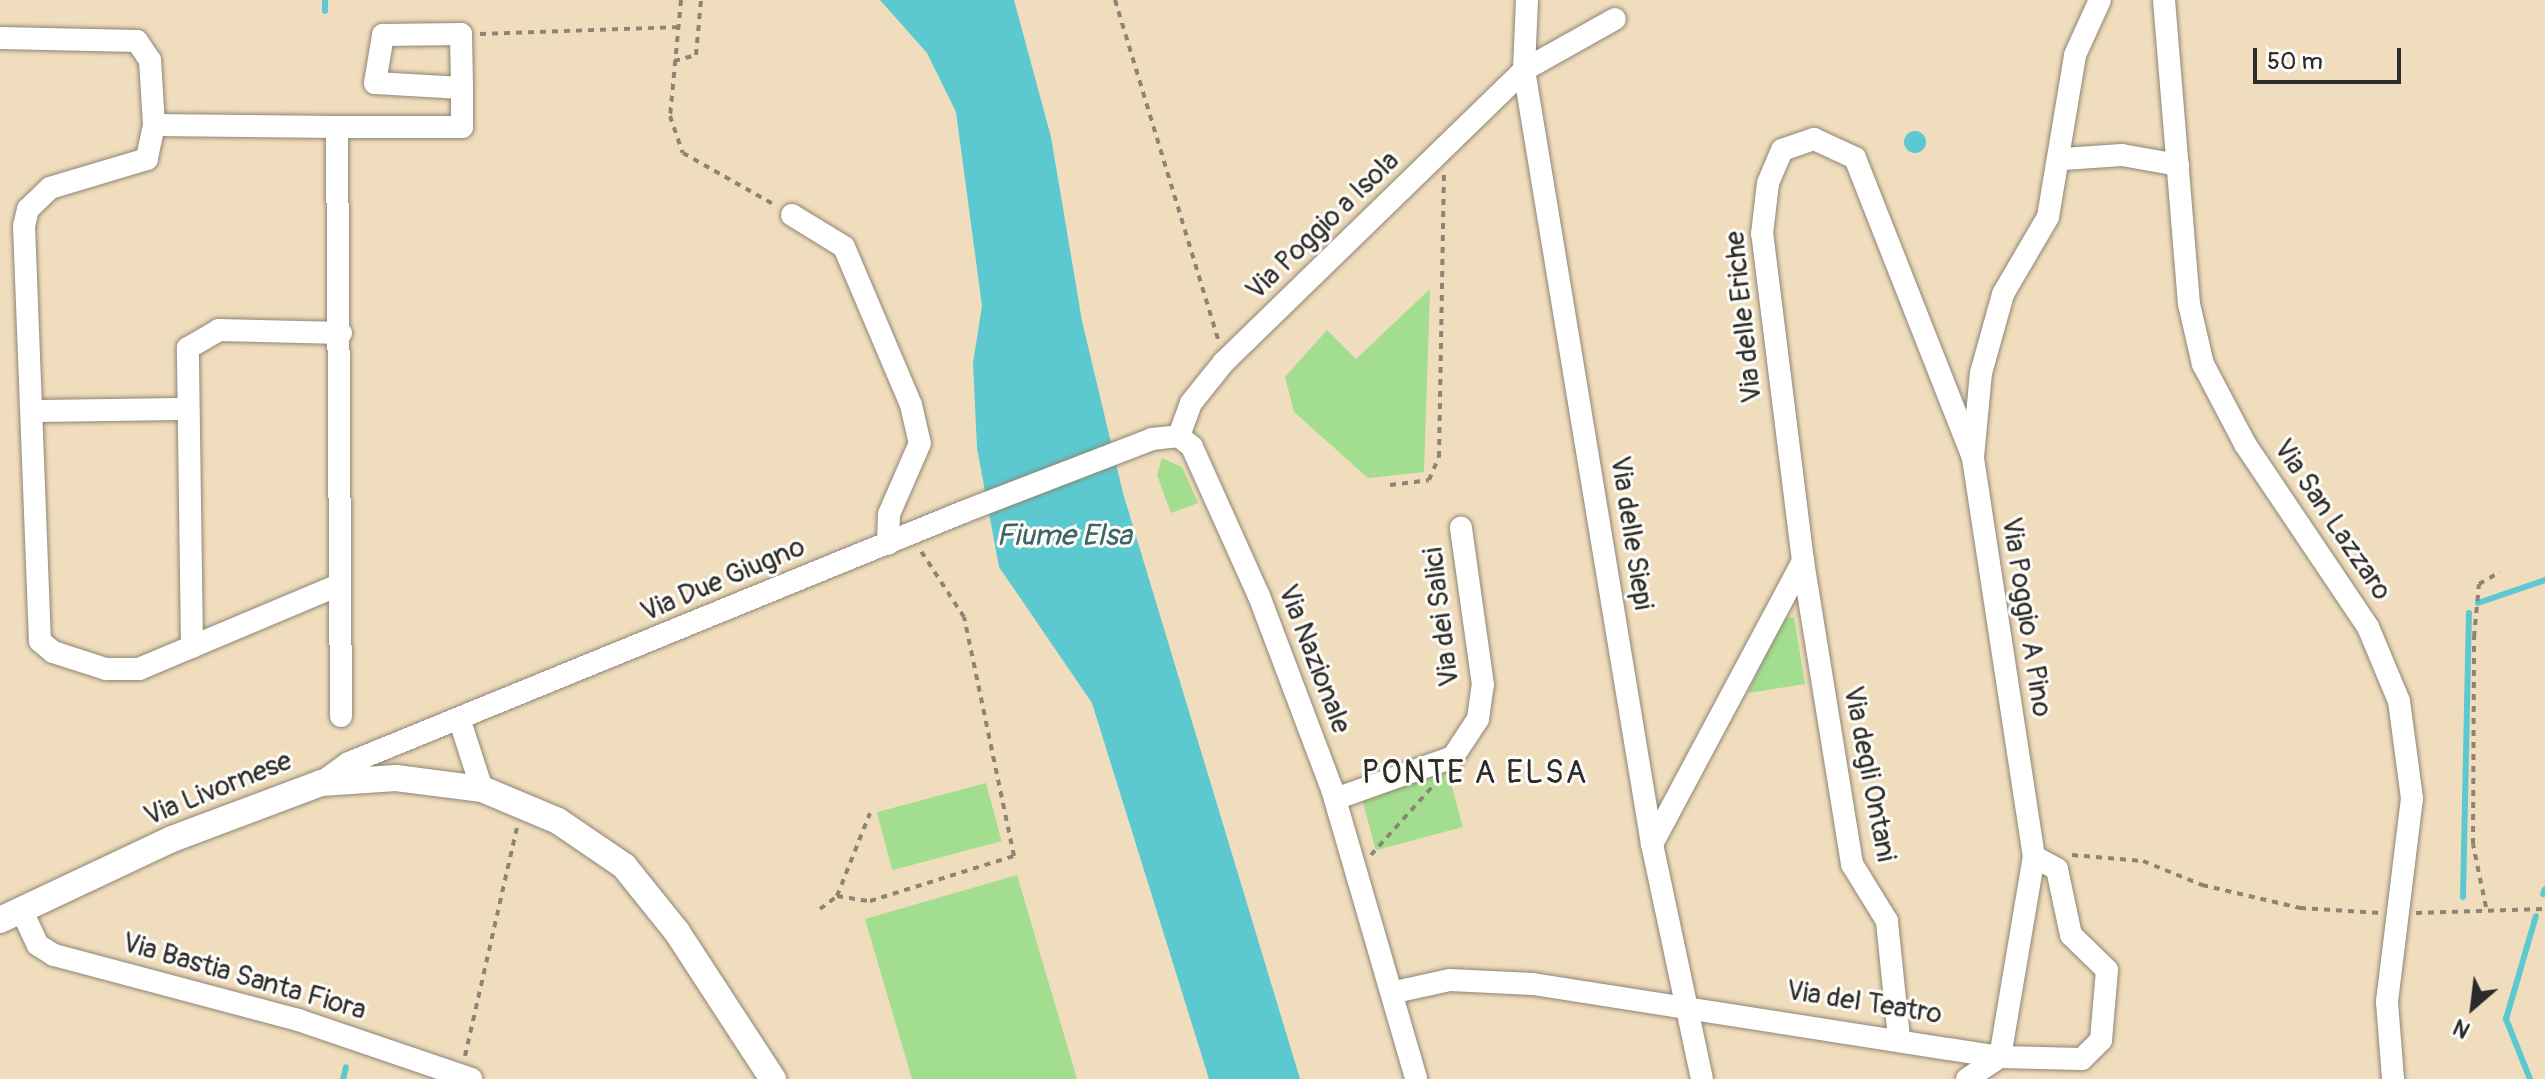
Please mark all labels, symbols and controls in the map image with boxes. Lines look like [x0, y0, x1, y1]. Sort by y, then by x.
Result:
scale bar [2257, 32, 2405, 82]
text: 50 m [2267, 47, 2323, 76]
street label: Via Poggio a Isola [1239, 145, 1407, 307]
street label: Via delle Eriche [1718, 229, 1770, 405]
street label: Via San Lazzaro [2266, 433, 2398, 607]
street label: Via delle Siepi [1602, 454, 1660, 612]
street label: Via Poggio A Pino [1994, 515, 2058, 719]
water label: Fiume Elsa [996, 518, 1132, 554]
street label: Via Due Giugno [636, 530, 810, 630]
street label: Via dei Salici [1417, 546, 1467, 688]
street label: Via Nazionale [1270, 580, 1358, 738]
street label: Via degli Ontani [1836, 683, 1902, 865]
street label: Via Livornese [139, 744, 297, 834]
district label: PONTE A ELSA [1362, 754, 1588, 792]
street label: Via Bastia Santa Fiora [118, 926, 370, 1028]
north arrow [2433, 967, 2513, 1047]
street label: Via del Teatro [1784, 974, 1944, 1032]
text: N [2449, 1012, 2475, 1044]

